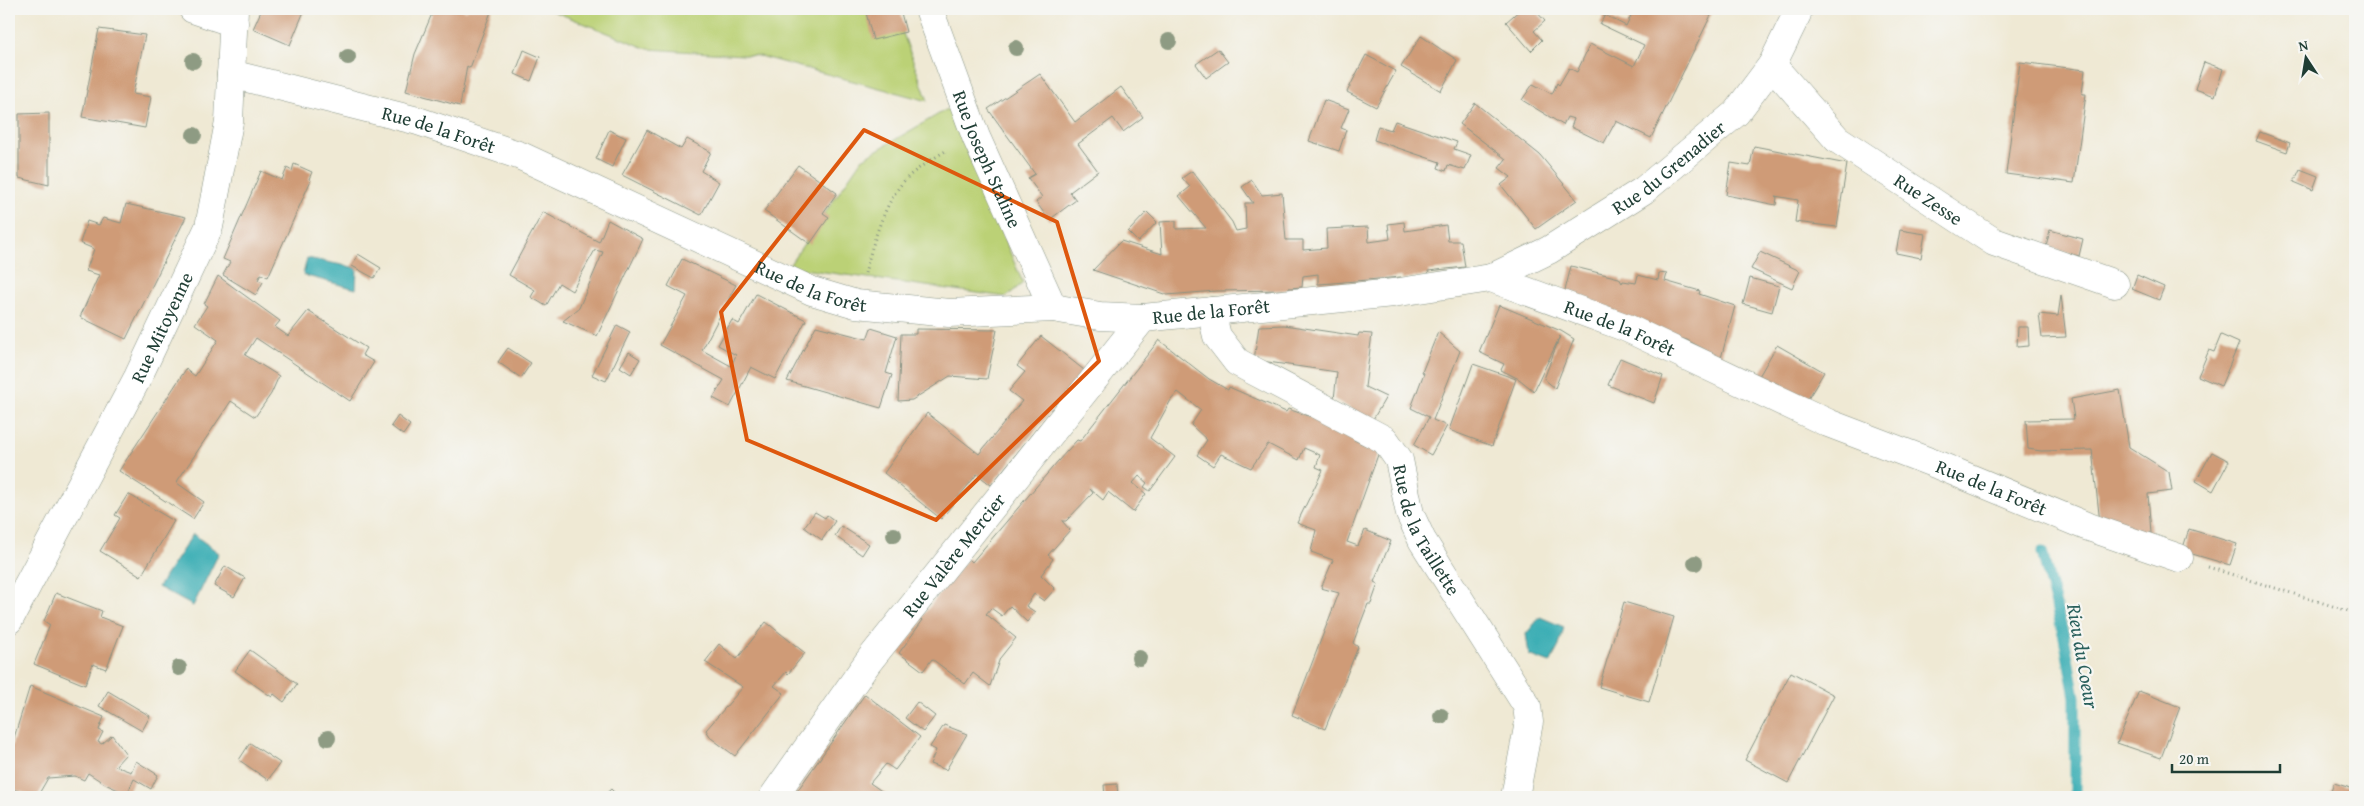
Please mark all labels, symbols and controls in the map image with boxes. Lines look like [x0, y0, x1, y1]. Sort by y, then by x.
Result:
north arrow [2282, 32, 2332, 82]
text: N [2297, 34, 2311, 56]
street label: Rue Joseph Staline [946, 86, 1029, 232]
street label: Rue de la Forêt [379, 98, 500, 160]
street label: Rue du Grenadier [1606, 113, 1732, 221]
street label: Rue Zesse [1889, 166, 1969, 232]
street label: Rue de la Forêt [750, 253, 868, 319]
street label: Rue Mitoyenne [123, 267, 200, 388]
street label: Rue de la Forêt [1151, 291, 1271, 331]
street label: Rue de la Forêt [1560, 292, 1680, 363]
street label: Rue de la Forêt [1932, 452, 2052, 523]
street label: Rue de la Taillette [1386, 462, 1468, 601]
street label: Rue Valère Mercier [895, 487, 1012, 623]
water label: Rieu du Coeur [2060, 600, 2107, 711]
scale bar [2172, 741, 2279, 773]
text: 20 m [2179, 748, 2210, 769]

